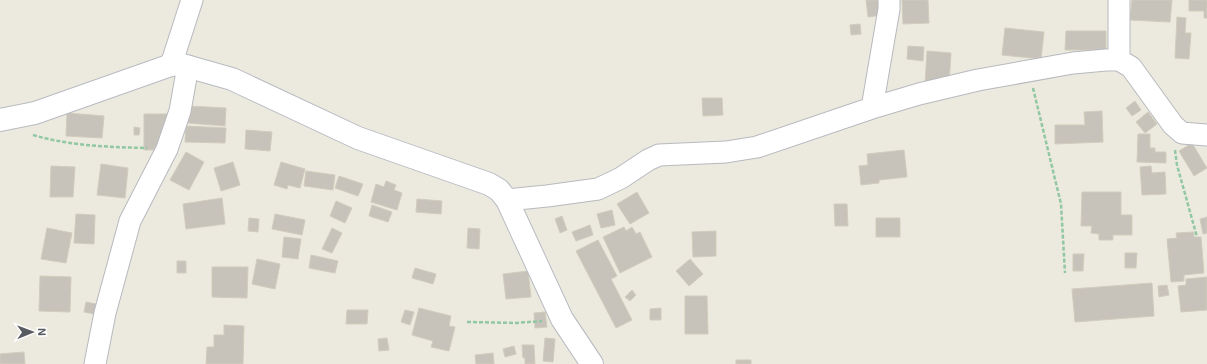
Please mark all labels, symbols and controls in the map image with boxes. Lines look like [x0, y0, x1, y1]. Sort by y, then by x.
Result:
north arrow [12, 312, 52, 352]
text: N [36, 328, 49, 336]

